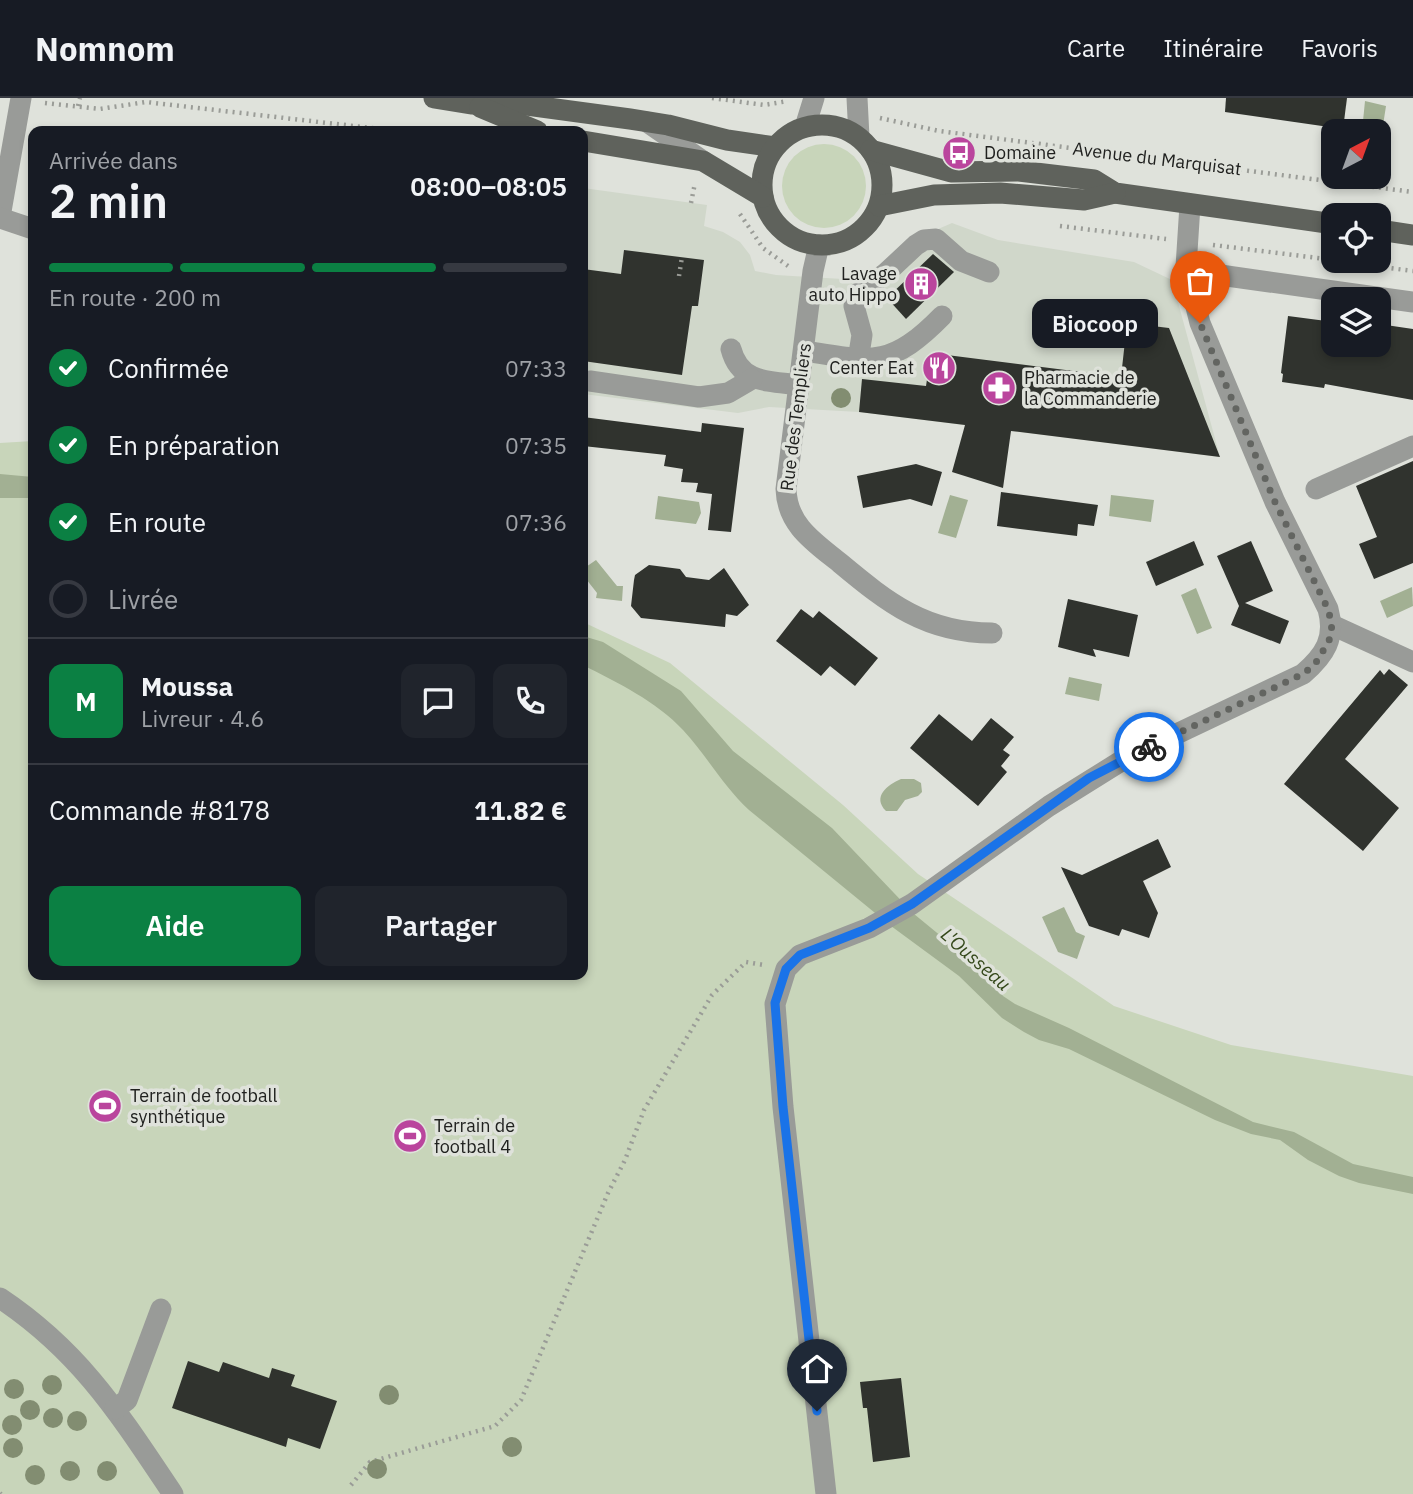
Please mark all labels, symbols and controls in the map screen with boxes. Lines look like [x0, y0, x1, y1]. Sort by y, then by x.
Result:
text: Nomnom [35, 27, 175, 70]
text: Carte [1067, 32, 1125, 64]
text: Itinéraire [1163, 32, 1263, 64]
text: Favoris [1301, 32, 1378, 64]
north arrow [1321, 119, 1391, 189]
map controls [1321, 119, 1391, 357]
bus stop icon: Domaine [940, 134, 978, 172]
street label: Avenue du Marquisat [1071, 137, 1243, 180]
place label: Domaine [984, 141, 1056, 164]
text: Arrivée dans [49, 145, 178, 175]
text: 08:00–08:05 [410, 169, 567, 203]
text: 2 min [49, 171, 168, 231]
button: locate [1321, 203, 1391, 273]
pin [1170, 251, 1230, 323]
place label: Lavage auto Hippo [808, 262, 897, 306]
icon: bag [1181, 262, 1219, 300]
building icon: Lavage auto Hippo [902, 265, 940, 303]
text: En route · 200 m [49, 282, 221, 312]
button: layers [1321, 287, 1391, 357]
callout: Biocoop [1032, 299, 1158, 348]
text: Biocoop [1052, 308, 1138, 338]
street label: Rue des Templiers [775, 342, 816, 492]
icon: check [49, 349, 87, 387]
restaurant icon: Center Eat [920, 349, 958, 387]
text: Confirmée [108, 351, 229, 385]
text: 07:33 [505, 353, 567, 383]
place label: Center Eat [829, 356, 914, 379]
place label: Pharmacie de la Commanderie [1024, 366, 1157, 410]
pharmacy icon: Pharmacie de la Commanderie [980, 369, 1018, 407]
icon: check [49, 426, 87, 464]
text: En préparation [108, 428, 280, 462]
text: 07:35 [505, 430, 567, 460]
icon: check [49, 503, 87, 541]
text: En route [108, 505, 206, 539]
text: 07:36 [505, 507, 567, 537]
text: Livrée [108, 582, 178, 616]
button: chat [401, 664, 475, 738]
button: phone [493, 664, 567, 738]
text: Moussa [141, 669, 233, 703]
text: M [75, 684, 97, 718]
text: Livreur · 4.6 [141, 703, 264, 733]
courier [1114, 712, 1184, 782]
icon: bike [1130, 728, 1168, 766]
text: Commande #8178 [49, 793, 270, 827]
text: 11.82 € [474, 793, 567, 827]
button: Aide [49, 886, 301, 966]
button: Partager [315, 886, 567, 966]
water label: L'Ousseau [936, 922, 1016, 996]
place label: Terrain de football synthétique [130, 1084, 277, 1128]
sports icon: Terrain de football synthétique [86, 1087, 124, 1125]
place label: Terrain de football 4 [434, 1114, 515, 1158]
sports icon: Terrain de football 4 [391, 1117, 429, 1155]
pin [787, 1339, 847, 1411]
icon: home [798, 1350, 836, 1388]

